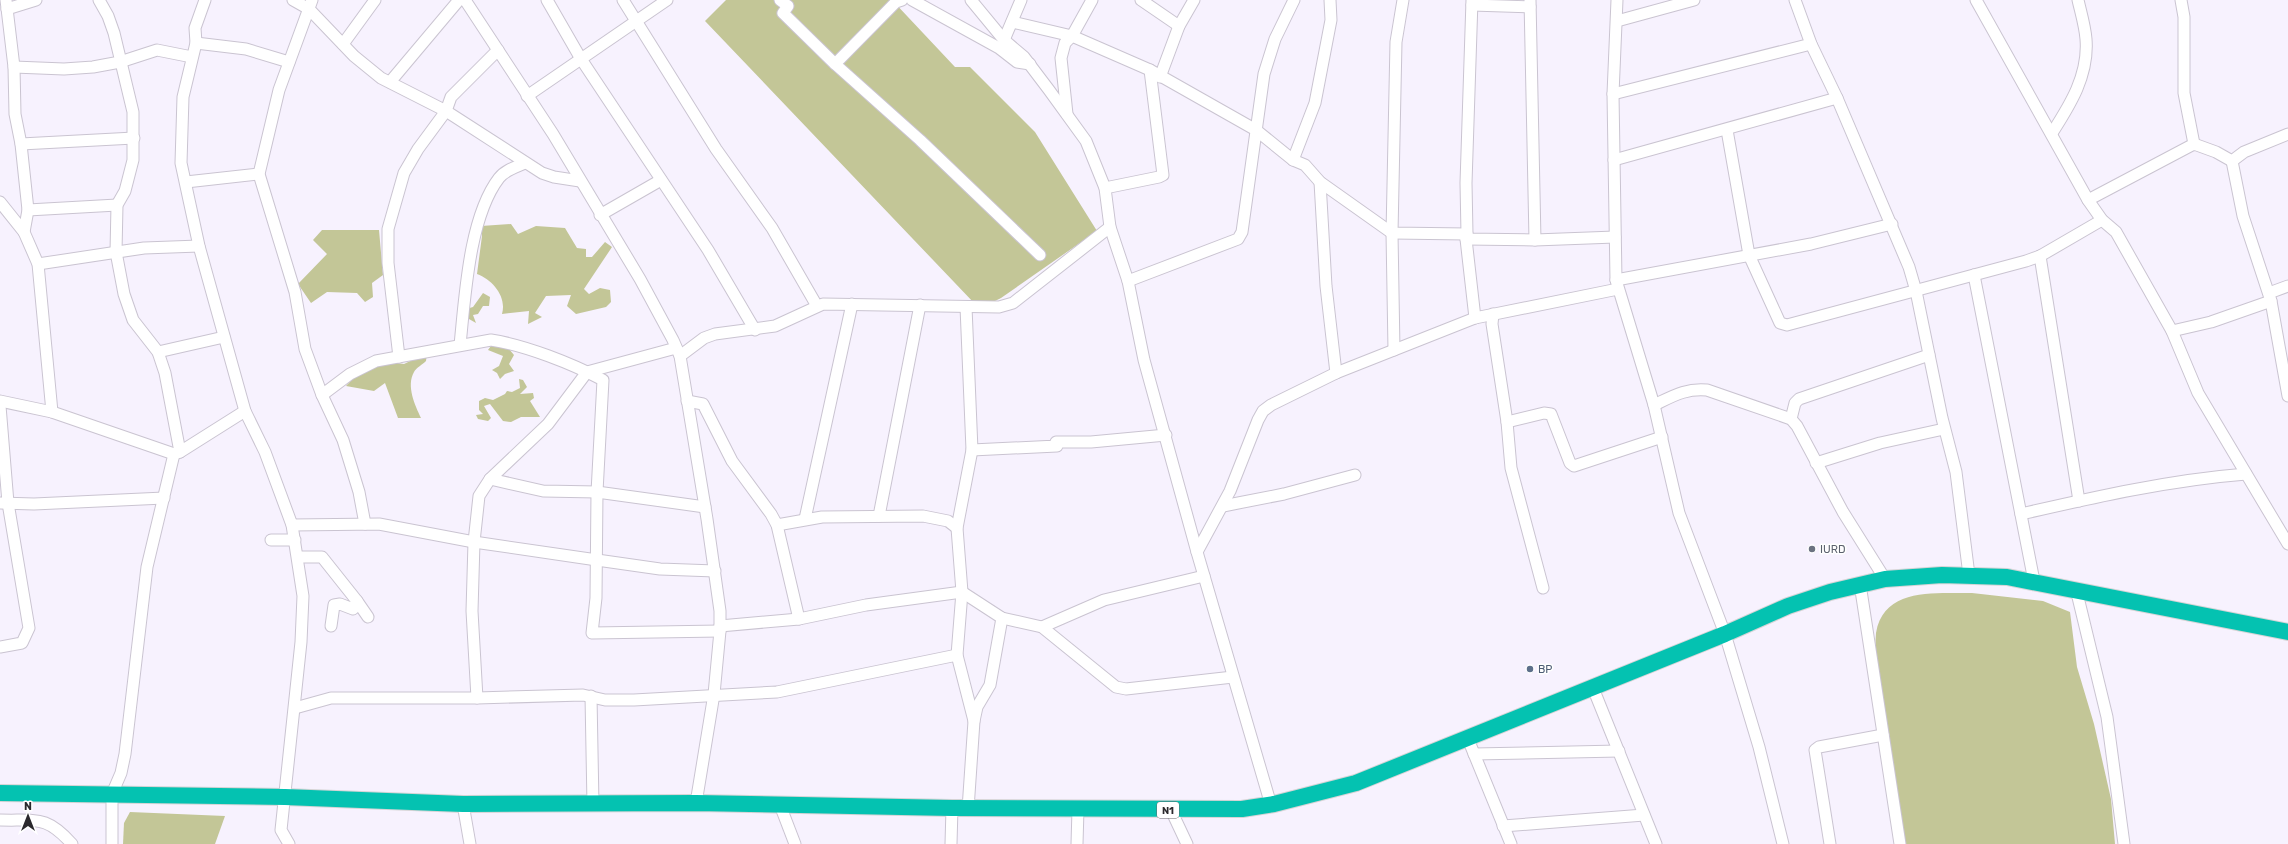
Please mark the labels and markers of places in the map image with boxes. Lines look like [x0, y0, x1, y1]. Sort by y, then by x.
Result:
place label: IURD [1820, 543, 1846, 556]
marker: IURD [1807, 544, 1817, 554]
place label: BP [1538, 663, 1552, 676]
marker: BP [1525, 664, 1535, 674]

